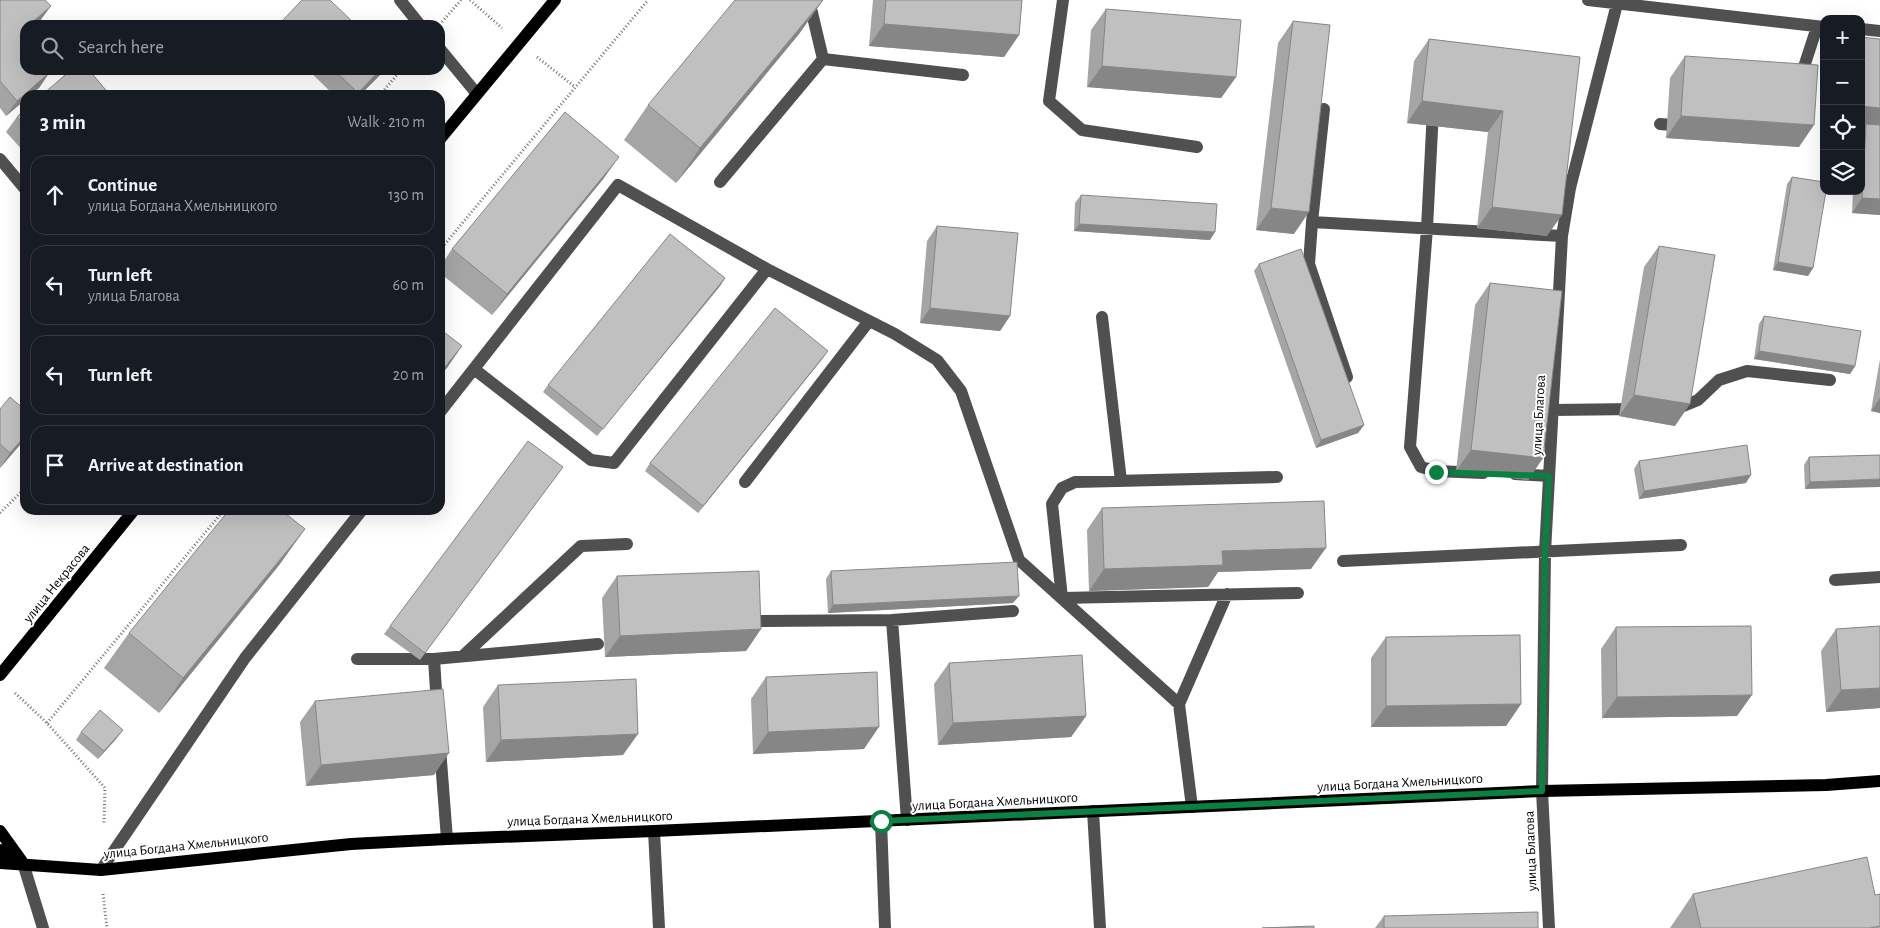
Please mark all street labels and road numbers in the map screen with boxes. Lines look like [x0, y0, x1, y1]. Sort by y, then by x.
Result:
street label: улица Благова [1530, 374, 1548, 457]
street label: улица Некрасова [20, 541, 93, 626]
street label: улица Богдана Хмельницкого [1316, 772, 1483, 794]
street label: улица Богдана Хмельницкого [911, 791, 1078, 813]
street label: улица Богдана Хмельницкого [506, 809, 673, 829]
street label: улица Благова [1523, 810, 1539, 892]
street label: улица Богдана Хмельницкого [102, 830, 269, 862]

